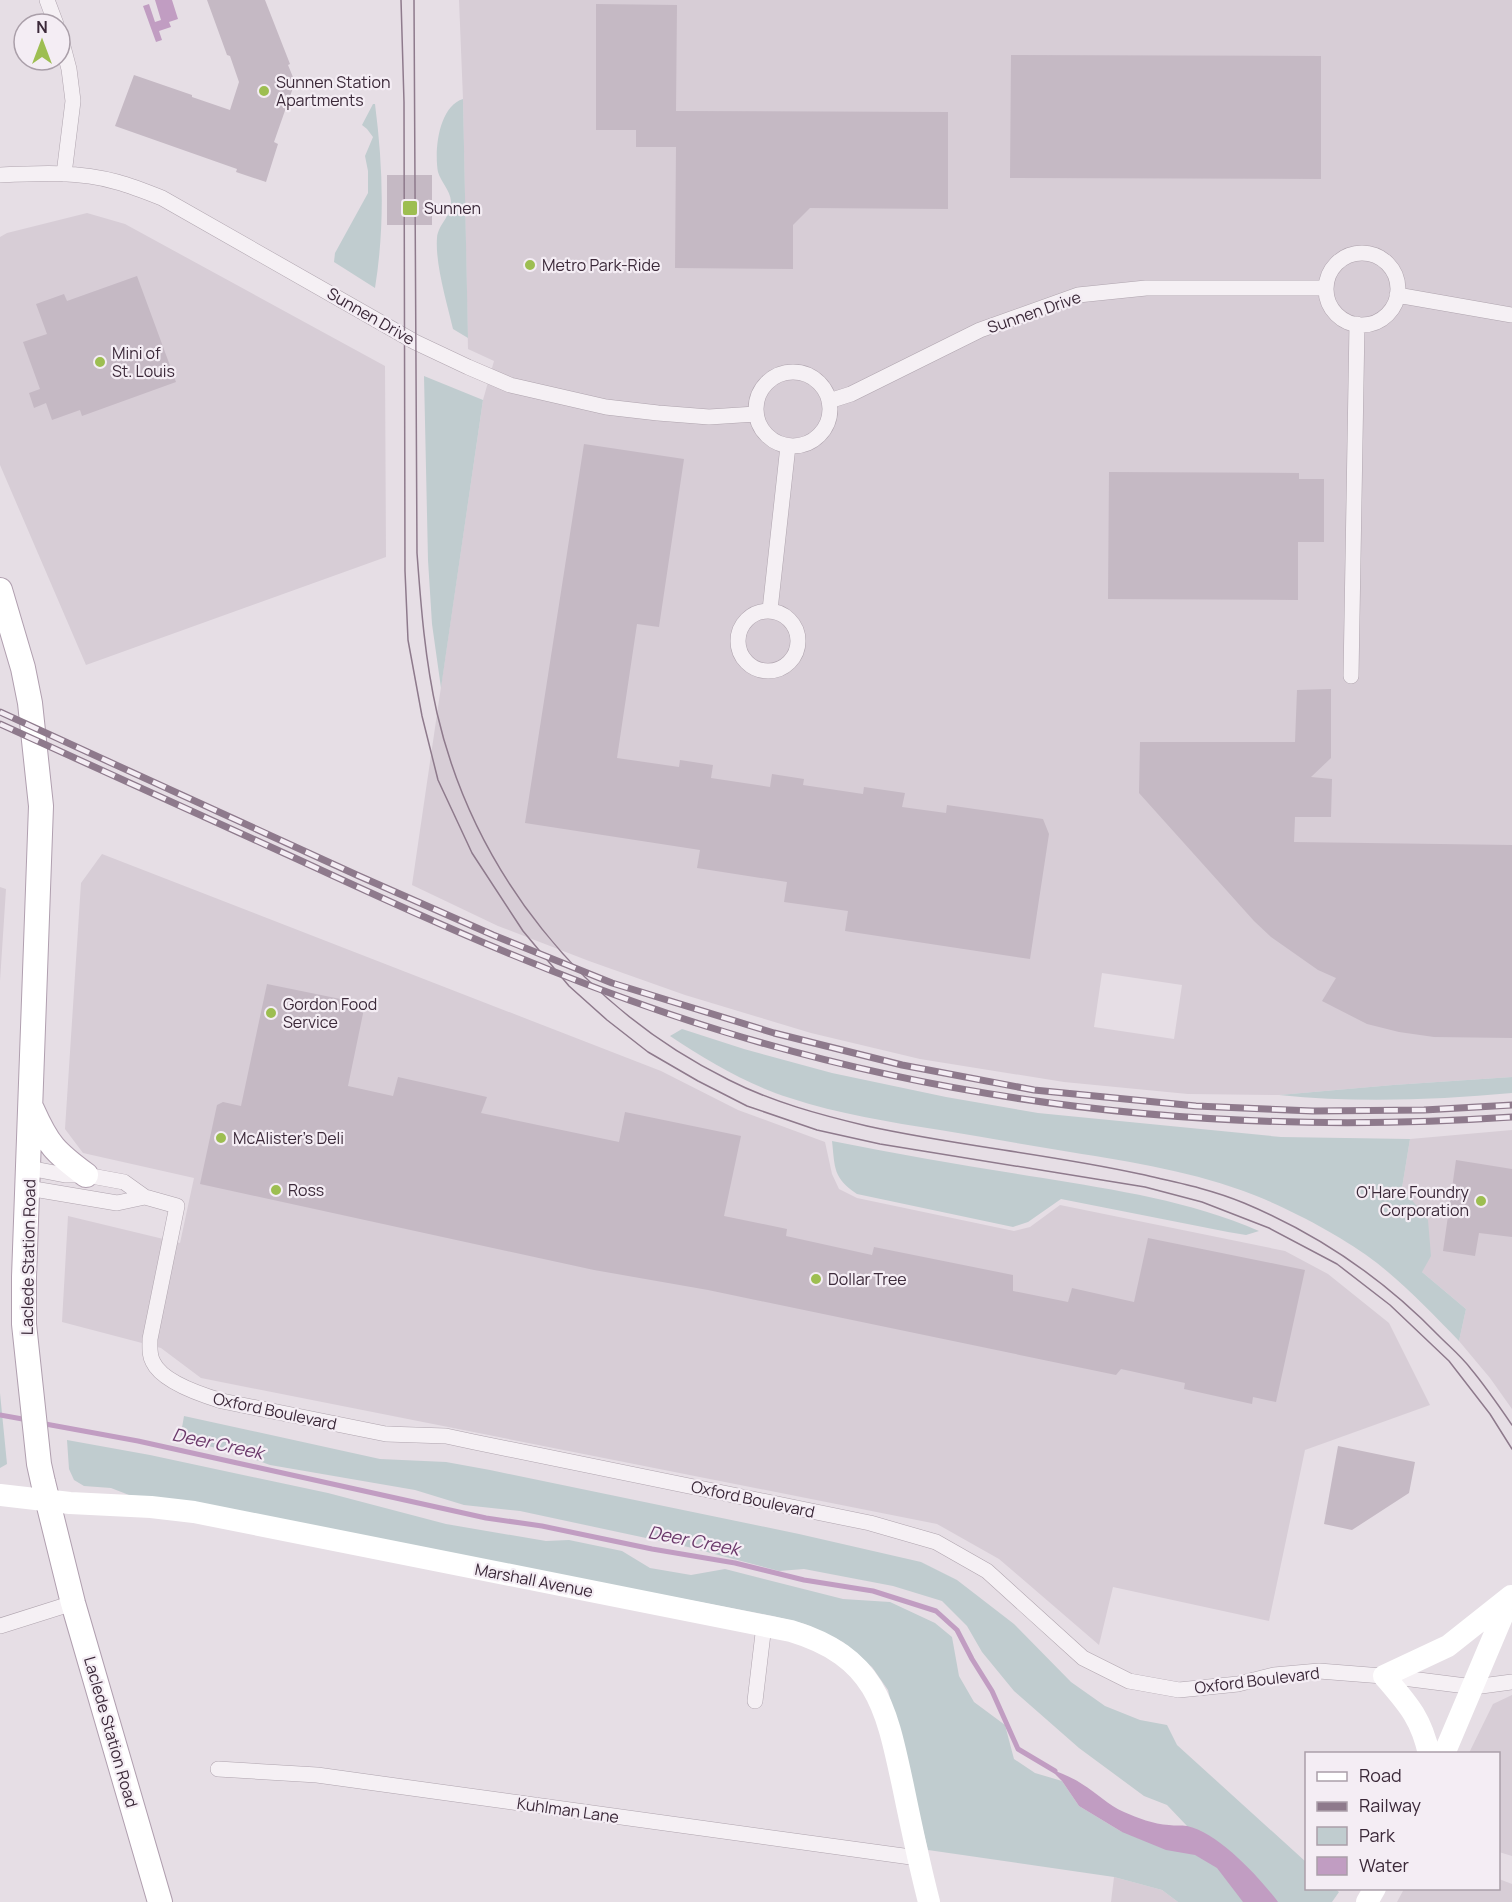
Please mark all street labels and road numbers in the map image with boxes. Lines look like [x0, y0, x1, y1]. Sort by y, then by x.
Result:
street label: Sunnen Drive [323, 282, 419, 350]
street label: Sunnen Drive [984, 286, 1084, 338]
street label: Laclede Station Road [16, 1179, 40, 1335]
street label: Oxford Boulevard [211, 1387, 339, 1435]
street label: Oxford Boulevard [689, 1475, 817, 1523]
street label: Marshall Avenue [473, 1558, 595, 1602]
street label: Laclede Station Road [79, 1654, 143, 1810]
street label: Oxford Boulevard [1193, 1661, 1321, 1699]
street label: Kuhlman Lane [516, 1792, 620, 1828]

